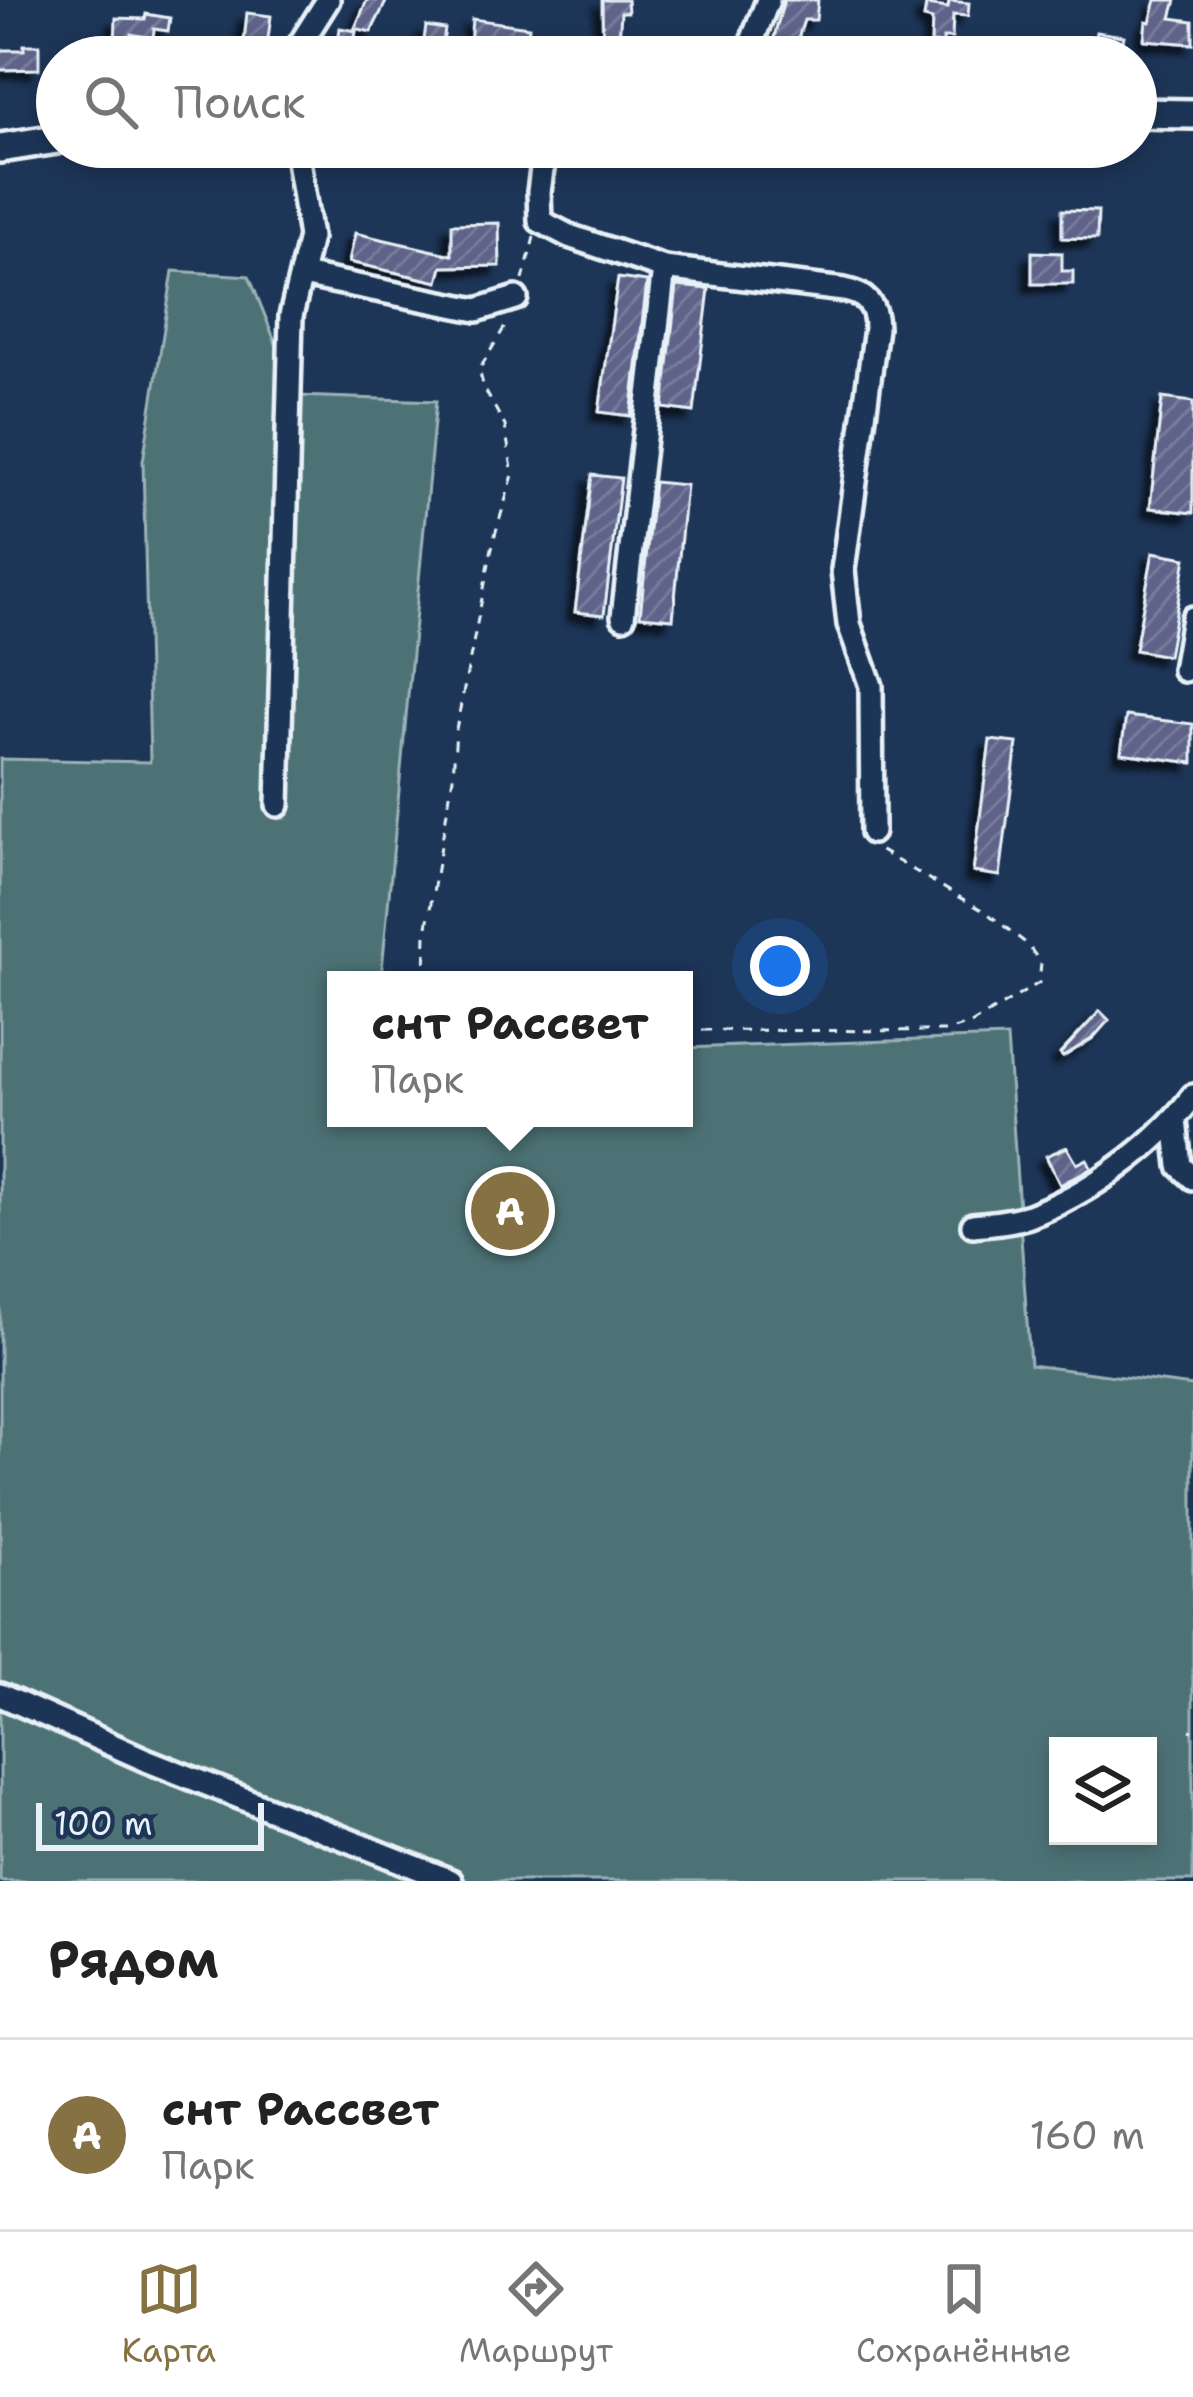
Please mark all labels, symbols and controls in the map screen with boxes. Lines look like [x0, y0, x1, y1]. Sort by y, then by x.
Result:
search box [36, 36, 1157, 168]
icon: search [78, 69, 144, 135]
text: Поиск [174, 72, 305, 132]
your location [750, 936, 810, 996]
popup [327, 971, 693, 1127]
text: снт Рассвет [372, 993, 648, 1053]
text: Парк [372, 1053, 464, 1105]
pin: A [471, 1166, 549, 1256]
map controls [1049, 1737, 1157, 1845]
button: layers [1049, 1737, 1157, 1845]
scale bar [36, 1797, 264, 1850]
text: 100 m [54, 1801, 153, 1846]
text: Рядом [48, 1925, 219, 1993]
text: снт Рассвет [162, 2079, 439, 2139]
text: A [72, 2109, 102, 2161]
text: 160 m [1030, 2109, 1145, 2161]
text: Парк [162, 2139, 255, 2191]
tab: Карта [122, 2256, 216, 2373]
tab: Маршрут [459, 2256, 613, 2373]
tab: Сохранённые [856, 2256, 1071, 2373]

